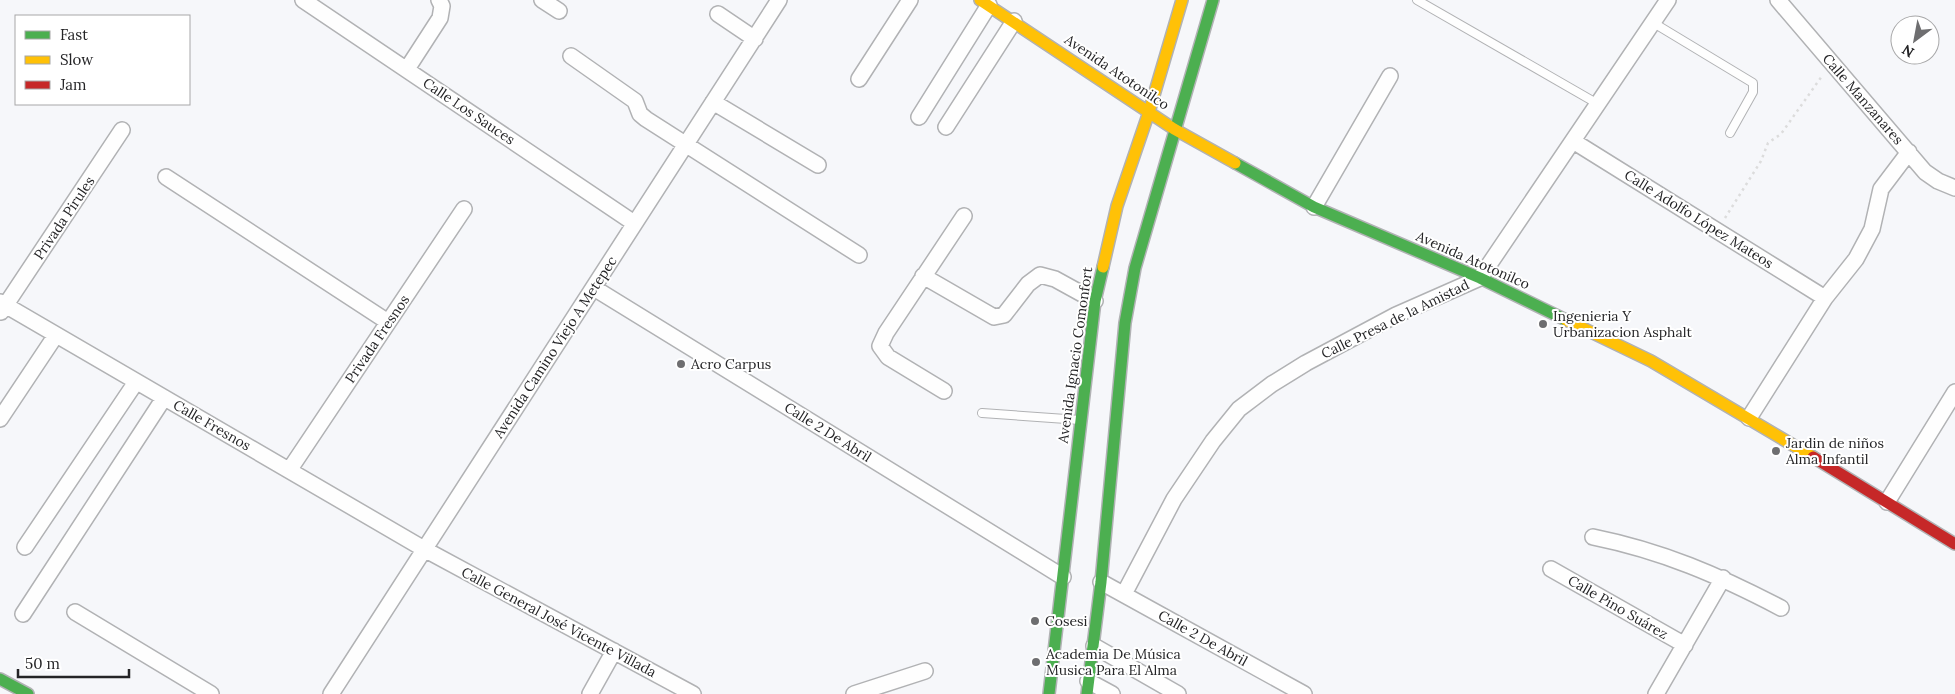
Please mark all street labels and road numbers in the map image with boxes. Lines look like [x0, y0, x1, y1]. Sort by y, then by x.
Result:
street label: Avenida Atotonilco [1060, 30, 1173, 114]
street label: Calle Manzanares [1819, 50, 1907, 148]
street label: Calle Los Sauces [420, 74, 518, 148]
street label: Calle Adolfo López Mateos [1621, 166, 1777, 272]
street label: Privada Pirules [30, 173, 98, 263]
street label: Avenida Atotonilco [1412, 226, 1533, 293]
street label: Avenida Camino Viejo A Metepec [489, 253, 621, 442]
street label: Avenida Ignacio Comonfort [1054, 265, 1096, 445]
street label: Calle Presa de la Amistad [1318, 275, 1472, 363]
street label: Privada Fresnos [341, 291, 413, 387]
street label: Calle Fresnos [170, 396, 254, 454]
street label: Calle 2 De Abril [781, 398, 875, 466]
street label: Calle General José Vicente Villada [458, 563, 660, 681]
street label: Calle Pino Suárez [1565, 571, 1671, 643]
street label: Calle 2 De Abril [1155, 606, 1251, 670]

